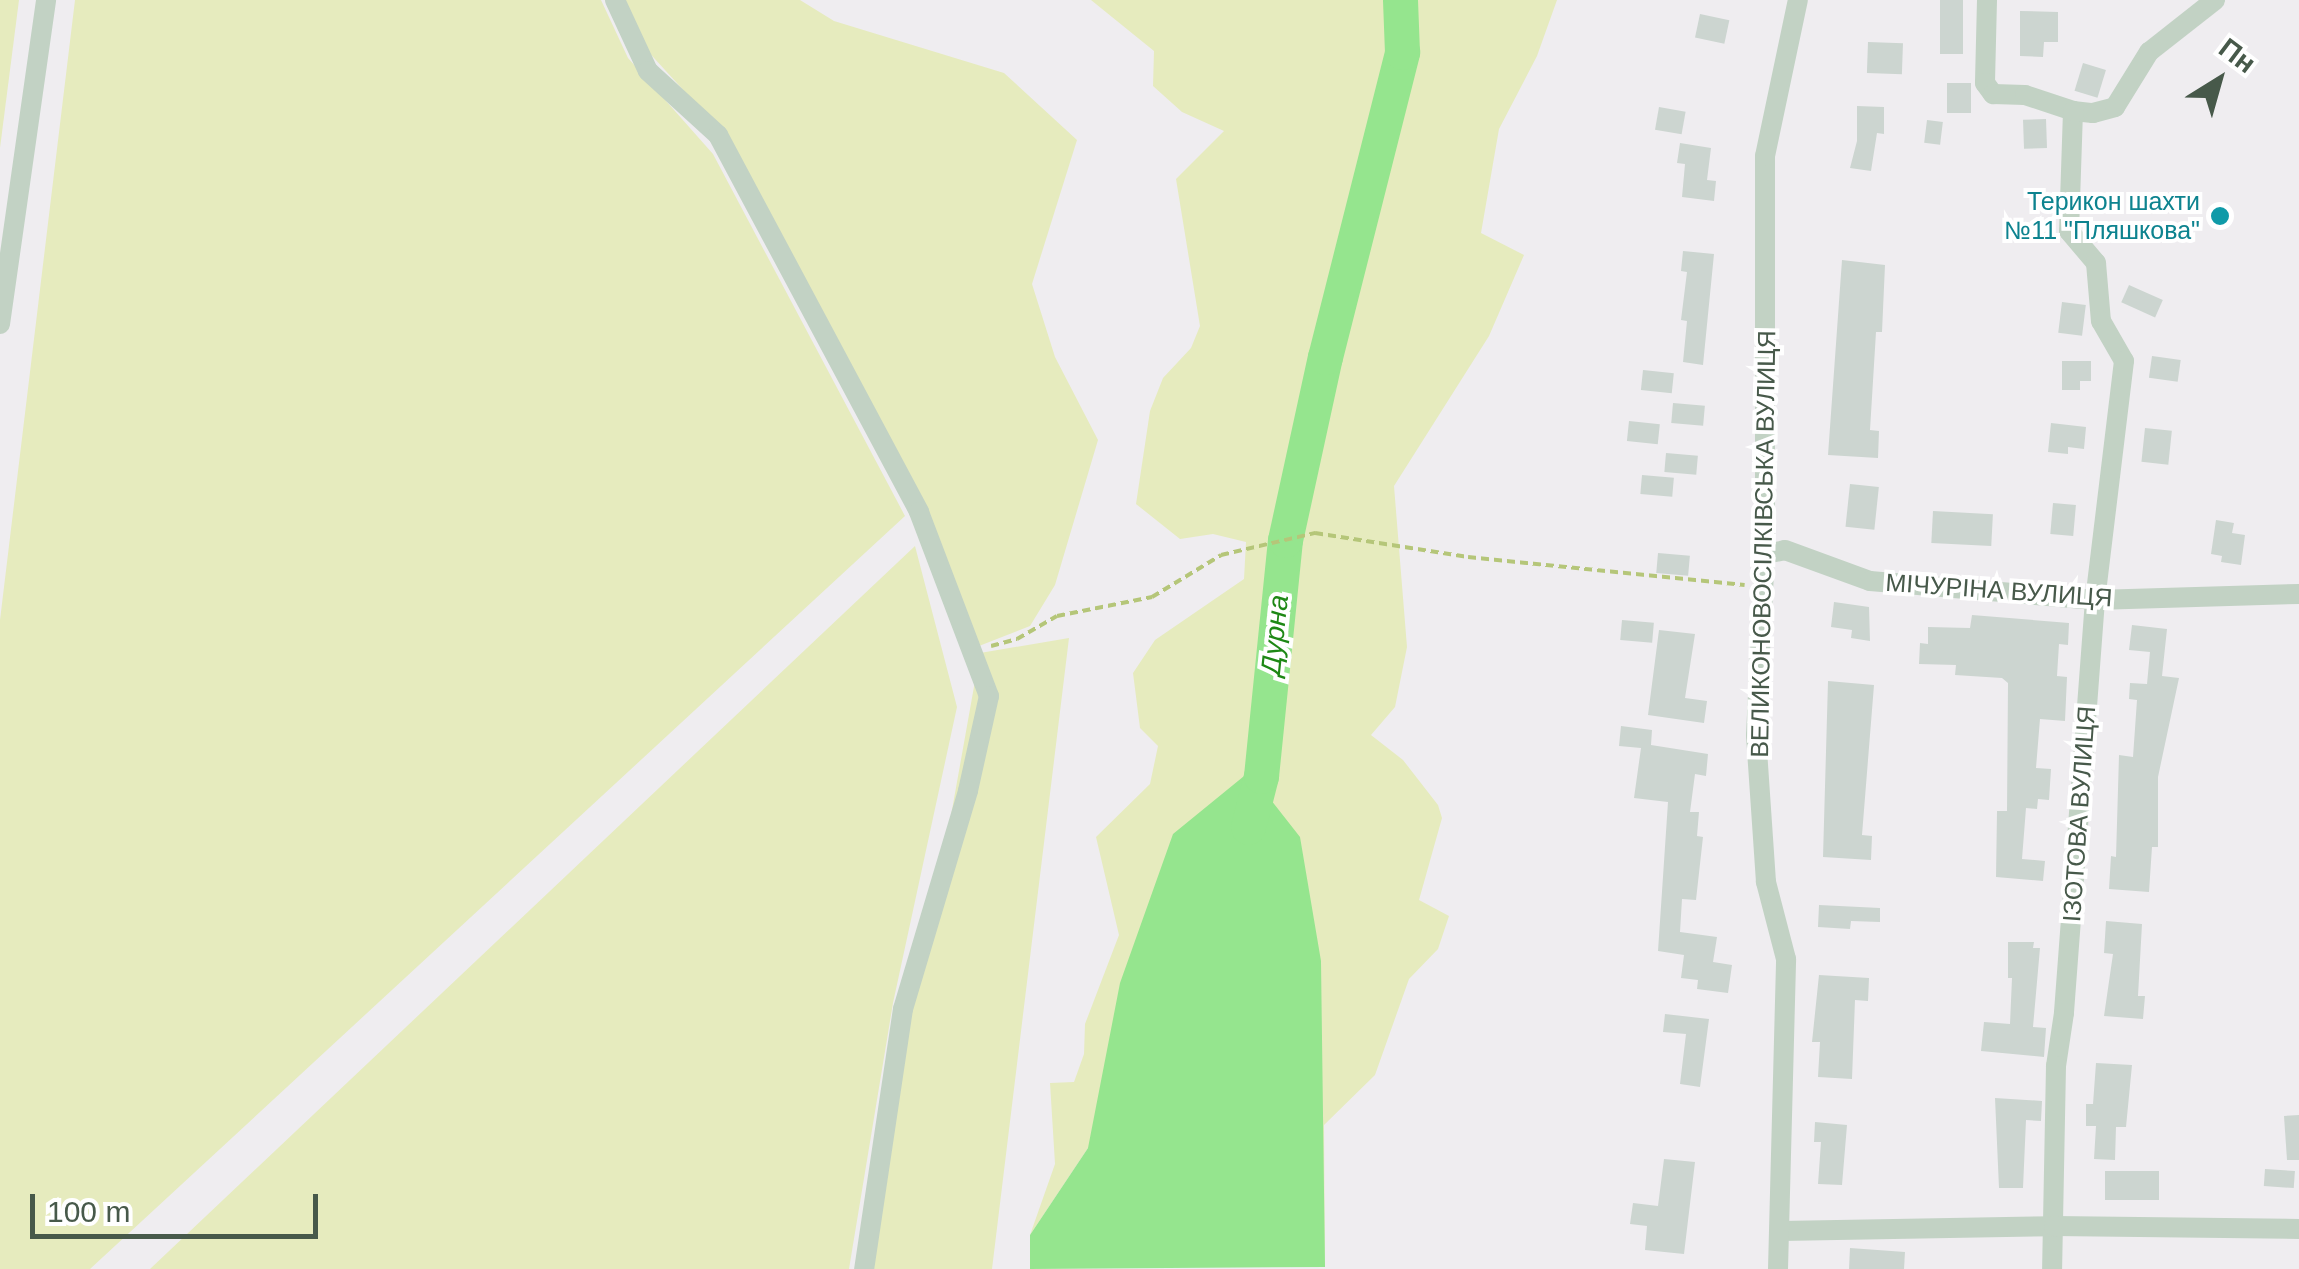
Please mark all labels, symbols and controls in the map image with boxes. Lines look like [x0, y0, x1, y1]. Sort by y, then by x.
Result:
north arrow [2169, 30, 2269, 130]
text: Пн [2213, 32, 2261, 79]
place label: Терикон шахти №11 "Пляшкова" [2004, 187, 2200, 246]
marker: Терикон шахти №11 "Пляшкова" [2209, 205, 2231, 227]
street label: ВЕЛИКОНОВОСІЛКІВСЬКА ВУЛИЦЯ [1744, 330, 1782, 758]
street label: МІЧУРІНА ВУЛИЦЯ [1885, 567, 2113, 613]
water label: Дурна [1254, 593, 1296, 677]
street label: ІЗОТОВА ВУЛИЦЯ [2056, 705, 2102, 923]
scale bar [35, 1174, 322, 1236]
text: 100 m [47, 1195, 130, 1228]

